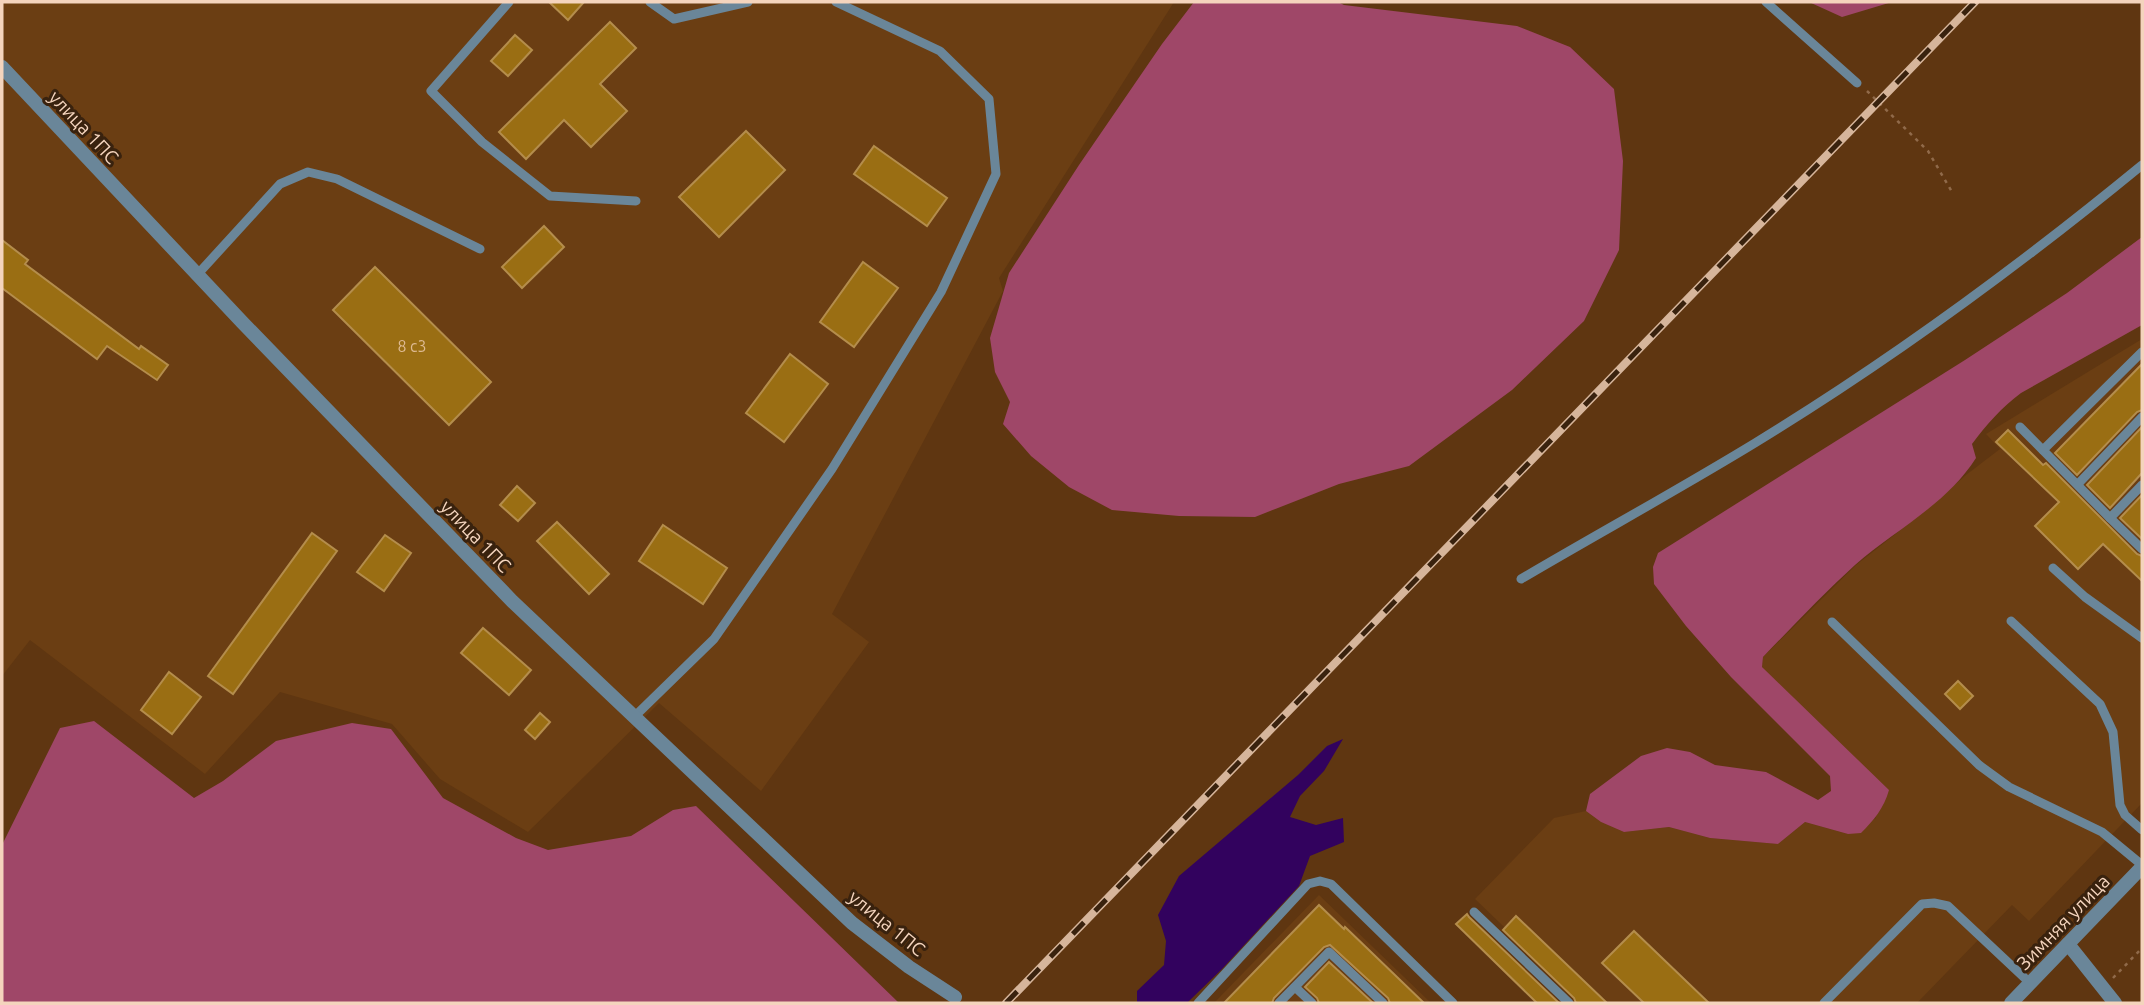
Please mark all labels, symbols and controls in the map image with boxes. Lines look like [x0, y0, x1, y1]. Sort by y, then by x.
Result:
street label: улица 1ПС [45, 86, 124, 168]
house number: 8 с3 [397, 337, 427, 355]
street label: улица 1ПС [436, 495, 516, 577]
street label: Зимняя улица [2012, 870, 2114, 974]
street label: улица 1ПС [844, 886, 930, 961]

